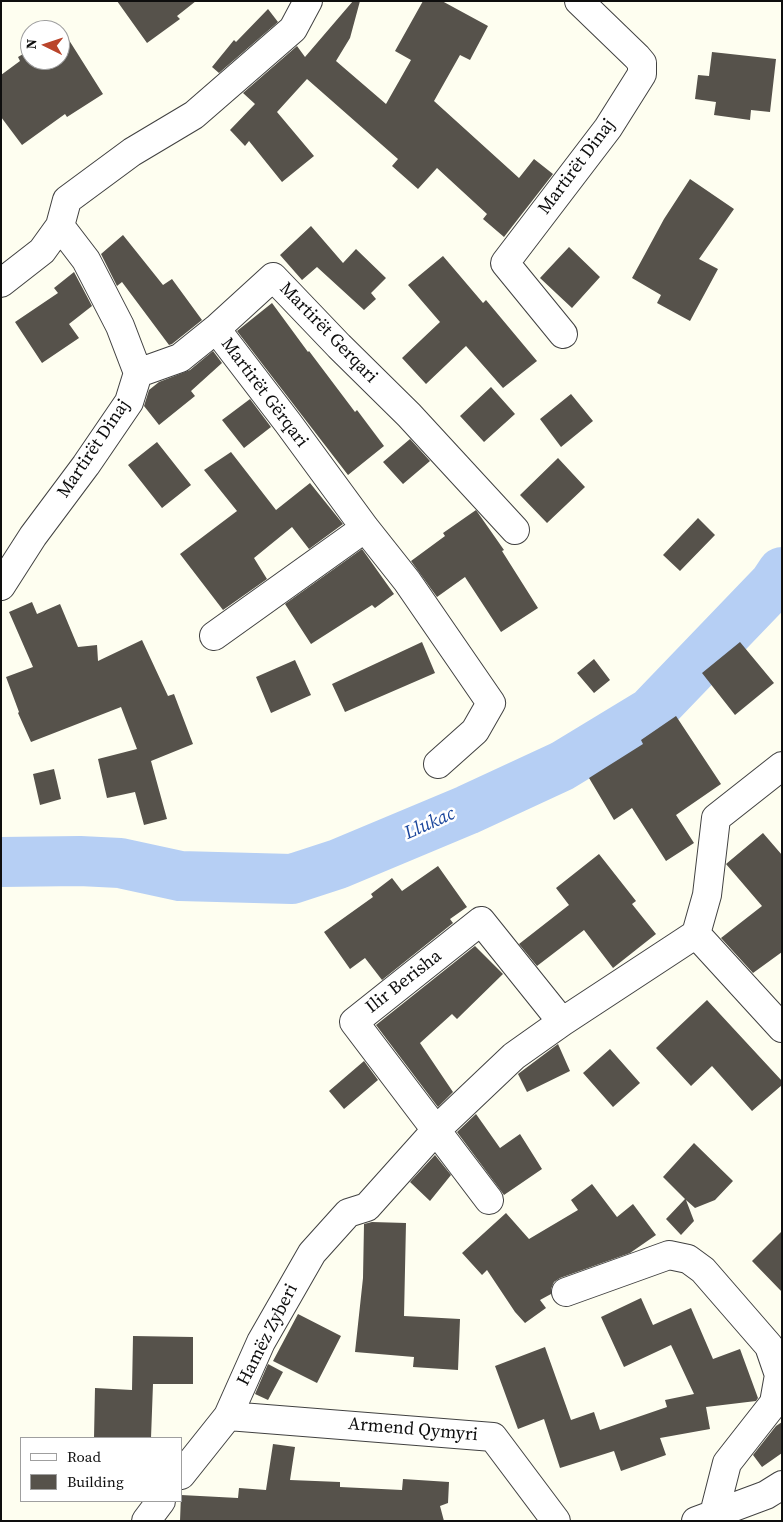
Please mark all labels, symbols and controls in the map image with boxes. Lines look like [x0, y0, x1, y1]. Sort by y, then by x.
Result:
north arrow [20, 20, 70, 70]
text: N [21, 38, 41, 50]
street label: Martirët Dinaj [534, 115, 620, 219]
street label: Martirët Gerqari [275, 278, 381, 388]
street label: Martirët Gërqari [216, 334, 312, 452]
street label: Martirët Dinaj [53, 396, 135, 502]
water label: Llukac [401, 803, 459, 845]
street label: Ilir Berisha [362, 946, 446, 1018]
street label: Hamëz Zyberi [233, 1280, 303, 1390]
street label: Armend Qymyri [347, 1414, 479, 1446]
legend [20, 1437, 182, 1502]
text: Road [67, 1446, 101, 1467]
text: Building [67, 1471, 124, 1492]

